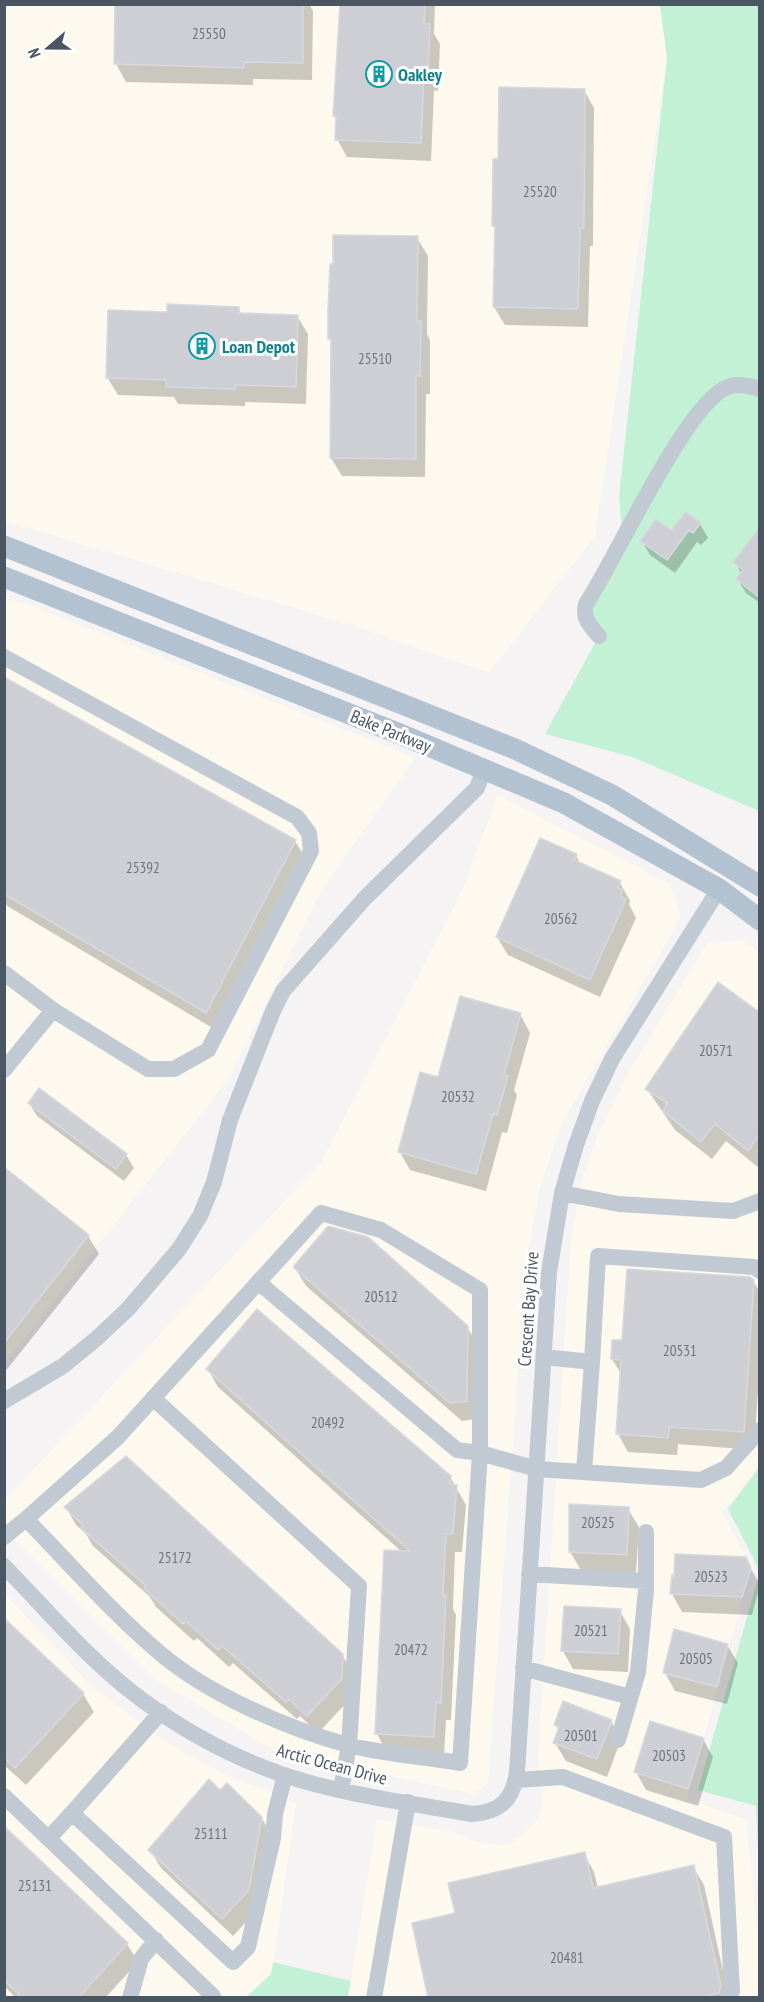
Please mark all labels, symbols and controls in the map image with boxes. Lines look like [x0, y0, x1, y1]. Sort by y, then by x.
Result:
north arrow [18, 18, 78, 78]
house number: 25550 [192, 24, 226, 43]
text: N [23, 46, 45, 61]
building icon: Oakley [364, 59, 394, 89]
place label: Oakley [398, 63, 443, 86]
house number: 25520 [523, 182, 557, 201]
building icon: Loan Depot [187, 331, 217, 361]
place label: Loan Depot [222, 335, 296, 358]
house number: 25510 [358, 349, 392, 368]
street label: Bake Parkway [347, 704, 435, 758]
house number: 25392 [126, 858, 160, 877]
house number: 20562 [544, 909, 578, 928]
house number: 20571 [699, 1041, 733, 1060]
house number: 20532 [441, 1087, 475, 1106]
street label: Crescent Bay Drive [513, 1251, 543, 1367]
house number: 20512 [364, 1287, 398, 1306]
house number: 20531 [663, 1341, 697, 1360]
house number: 20492 [311, 1413, 345, 1432]
house number: 20525 [581, 1513, 615, 1532]
house number: 25172 [158, 1548, 192, 1567]
house number: 20523 [694, 1567, 728, 1586]
house number: 20521 [574, 1621, 608, 1640]
house number: 20472 [394, 1640, 428, 1659]
house number: 20505 [679, 1649, 713, 1668]
house number: 20501 [564, 1726, 598, 1745]
street label: Arctic Ocean Drive [274, 1738, 390, 1790]
house number: 20503 [652, 1746, 686, 1765]
house number: 25111 [194, 1824, 228, 1843]
house number: 25131 [18, 1876, 52, 1895]
house number: 20481 [550, 1948, 584, 1967]

